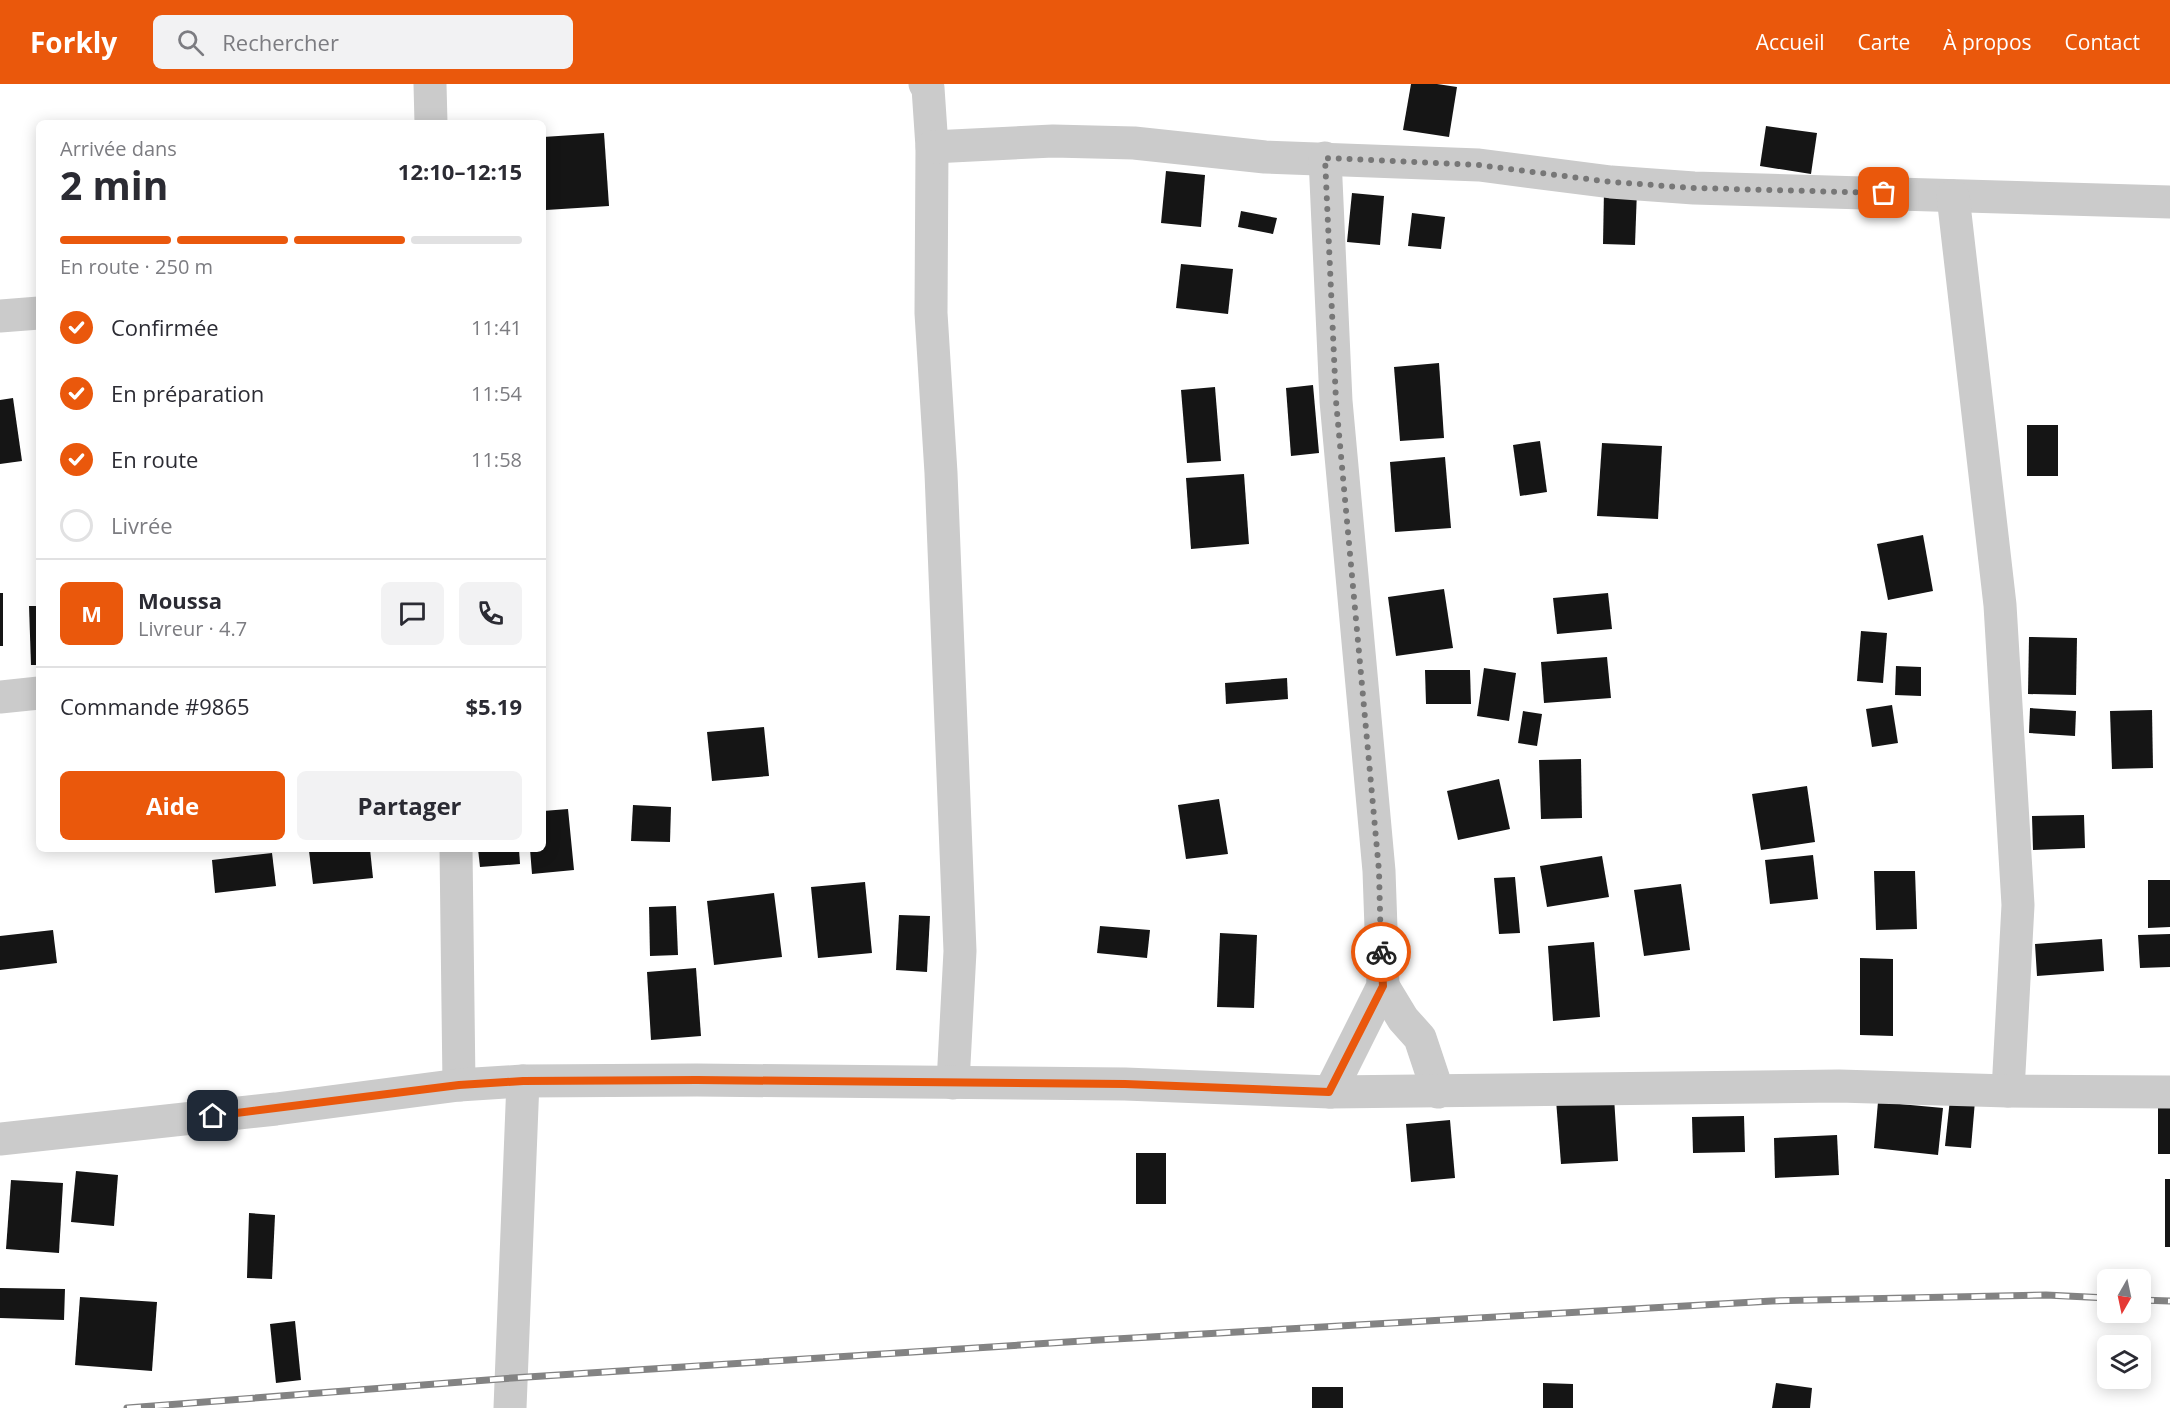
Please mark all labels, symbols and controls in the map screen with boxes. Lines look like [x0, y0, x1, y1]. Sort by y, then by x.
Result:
search box [153, 15, 573, 69]
text: Forkly [30, 23, 117, 61]
icon: search [174, 26, 207, 59]
text: Rechercher [222, 27, 339, 57]
text: Accueil [1756, 28, 1824, 56]
text: Carte [1857, 28, 1910, 56]
text: À propos [1943, 28, 2032, 56]
text: Contact [2065, 28, 2140, 56]
text: Arrivée dans [60, 135, 177, 162]
text: 12:10–12:15 [398, 156, 522, 186]
text: 2 min [60, 158, 168, 211]
pin [1858, 167, 1909, 218]
icon: bag [1867, 176, 1900, 209]
text: En route · 250 m [60, 253, 213, 280]
icon: check [60, 311, 93, 344]
text: Confirmée [111, 312, 219, 342]
text: 11:41 [471, 314, 522, 341]
icon: check [60, 377, 93, 410]
text: En préparation [111, 378, 264, 408]
text: 11:54 [471, 380, 522, 407]
icon: check [60, 443, 93, 476]
text: En route [111, 444, 198, 474]
text: 11:58 [471, 446, 522, 473]
text: Livrée [111, 510, 173, 540]
button: chat [381, 582, 444, 645]
button: phone [459, 582, 522, 645]
text: Moussa [138, 585, 222, 615]
text: M [81, 598, 102, 628]
text: Livreur · 4.7 [138, 615, 247, 642]
text: Commande #9865 [60, 691, 250, 721]
text: $5.19 [465, 691, 522, 721]
button: Aide [60, 771, 285, 840]
button: Partager [297, 771, 522, 840]
courier [1351, 922, 1411, 982]
icon: bike [1365, 936, 1398, 969]
pin [187, 1090, 238, 1141]
icon: home [196, 1099, 229, 1132]
north arrow [2097, 1269, 2151, 1323]
map controls [2097, 1269, 2151, 1389]
button: layers [2097, 1335, 2151, 1389]

